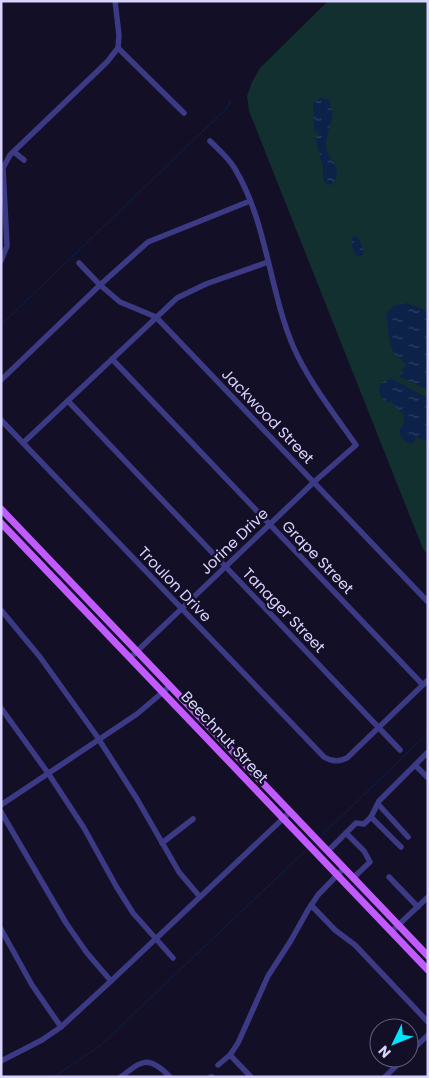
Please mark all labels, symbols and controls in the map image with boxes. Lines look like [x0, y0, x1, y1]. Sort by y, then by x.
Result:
street label: Jackwood Street [217, 364, 319, 468]
street label: Jorine Drive [195, 503, 273, 579]
street label: Grape Street [278, 516, 358, 598]
street label: Troulon Drive [134, 542, 216, 626]
street label: Tanager Street [238, 563, 330, 657]
street label: Beechnut Street [177, 686, 273, 788]
north arrow [369, 1018, 419, 1068]
text: N [374, 1041, 395, 1063]

